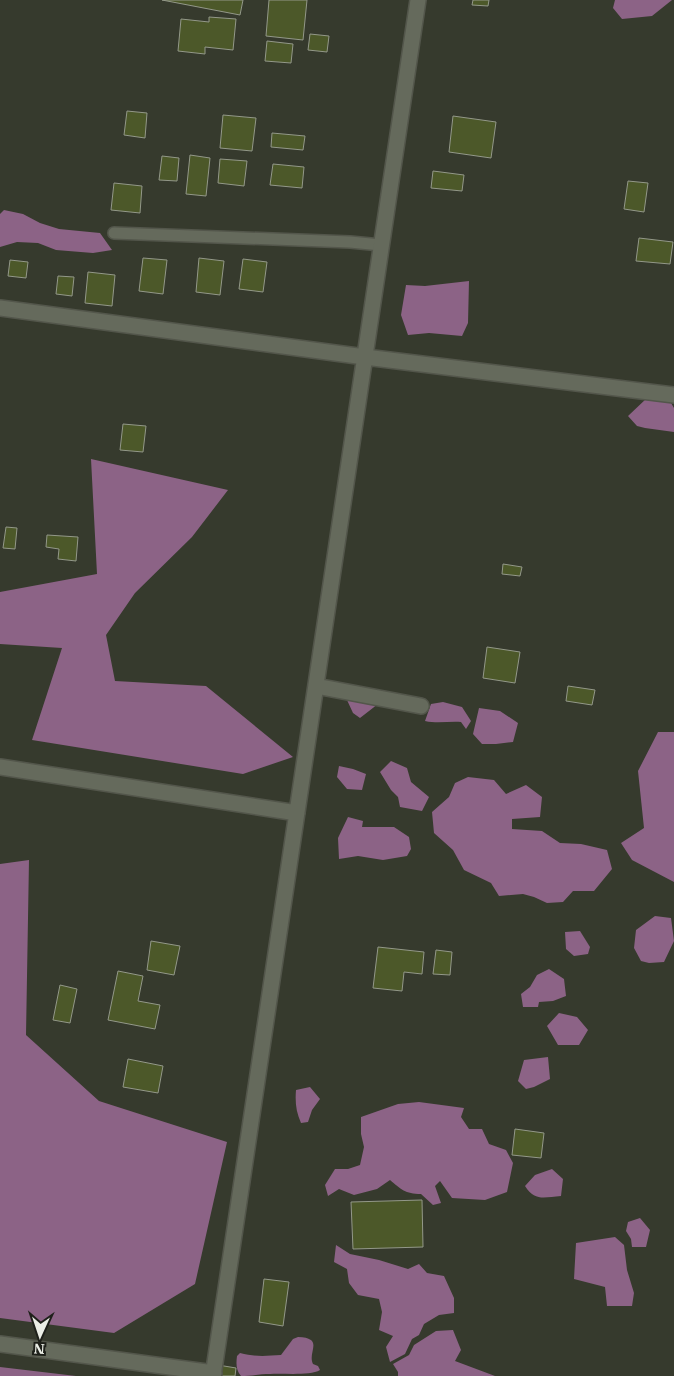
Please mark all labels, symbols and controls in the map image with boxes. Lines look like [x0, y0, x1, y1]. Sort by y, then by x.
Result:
north arrow [15, 1311, 65, 1361]
text: N [33, 1340, 45, 1358]

